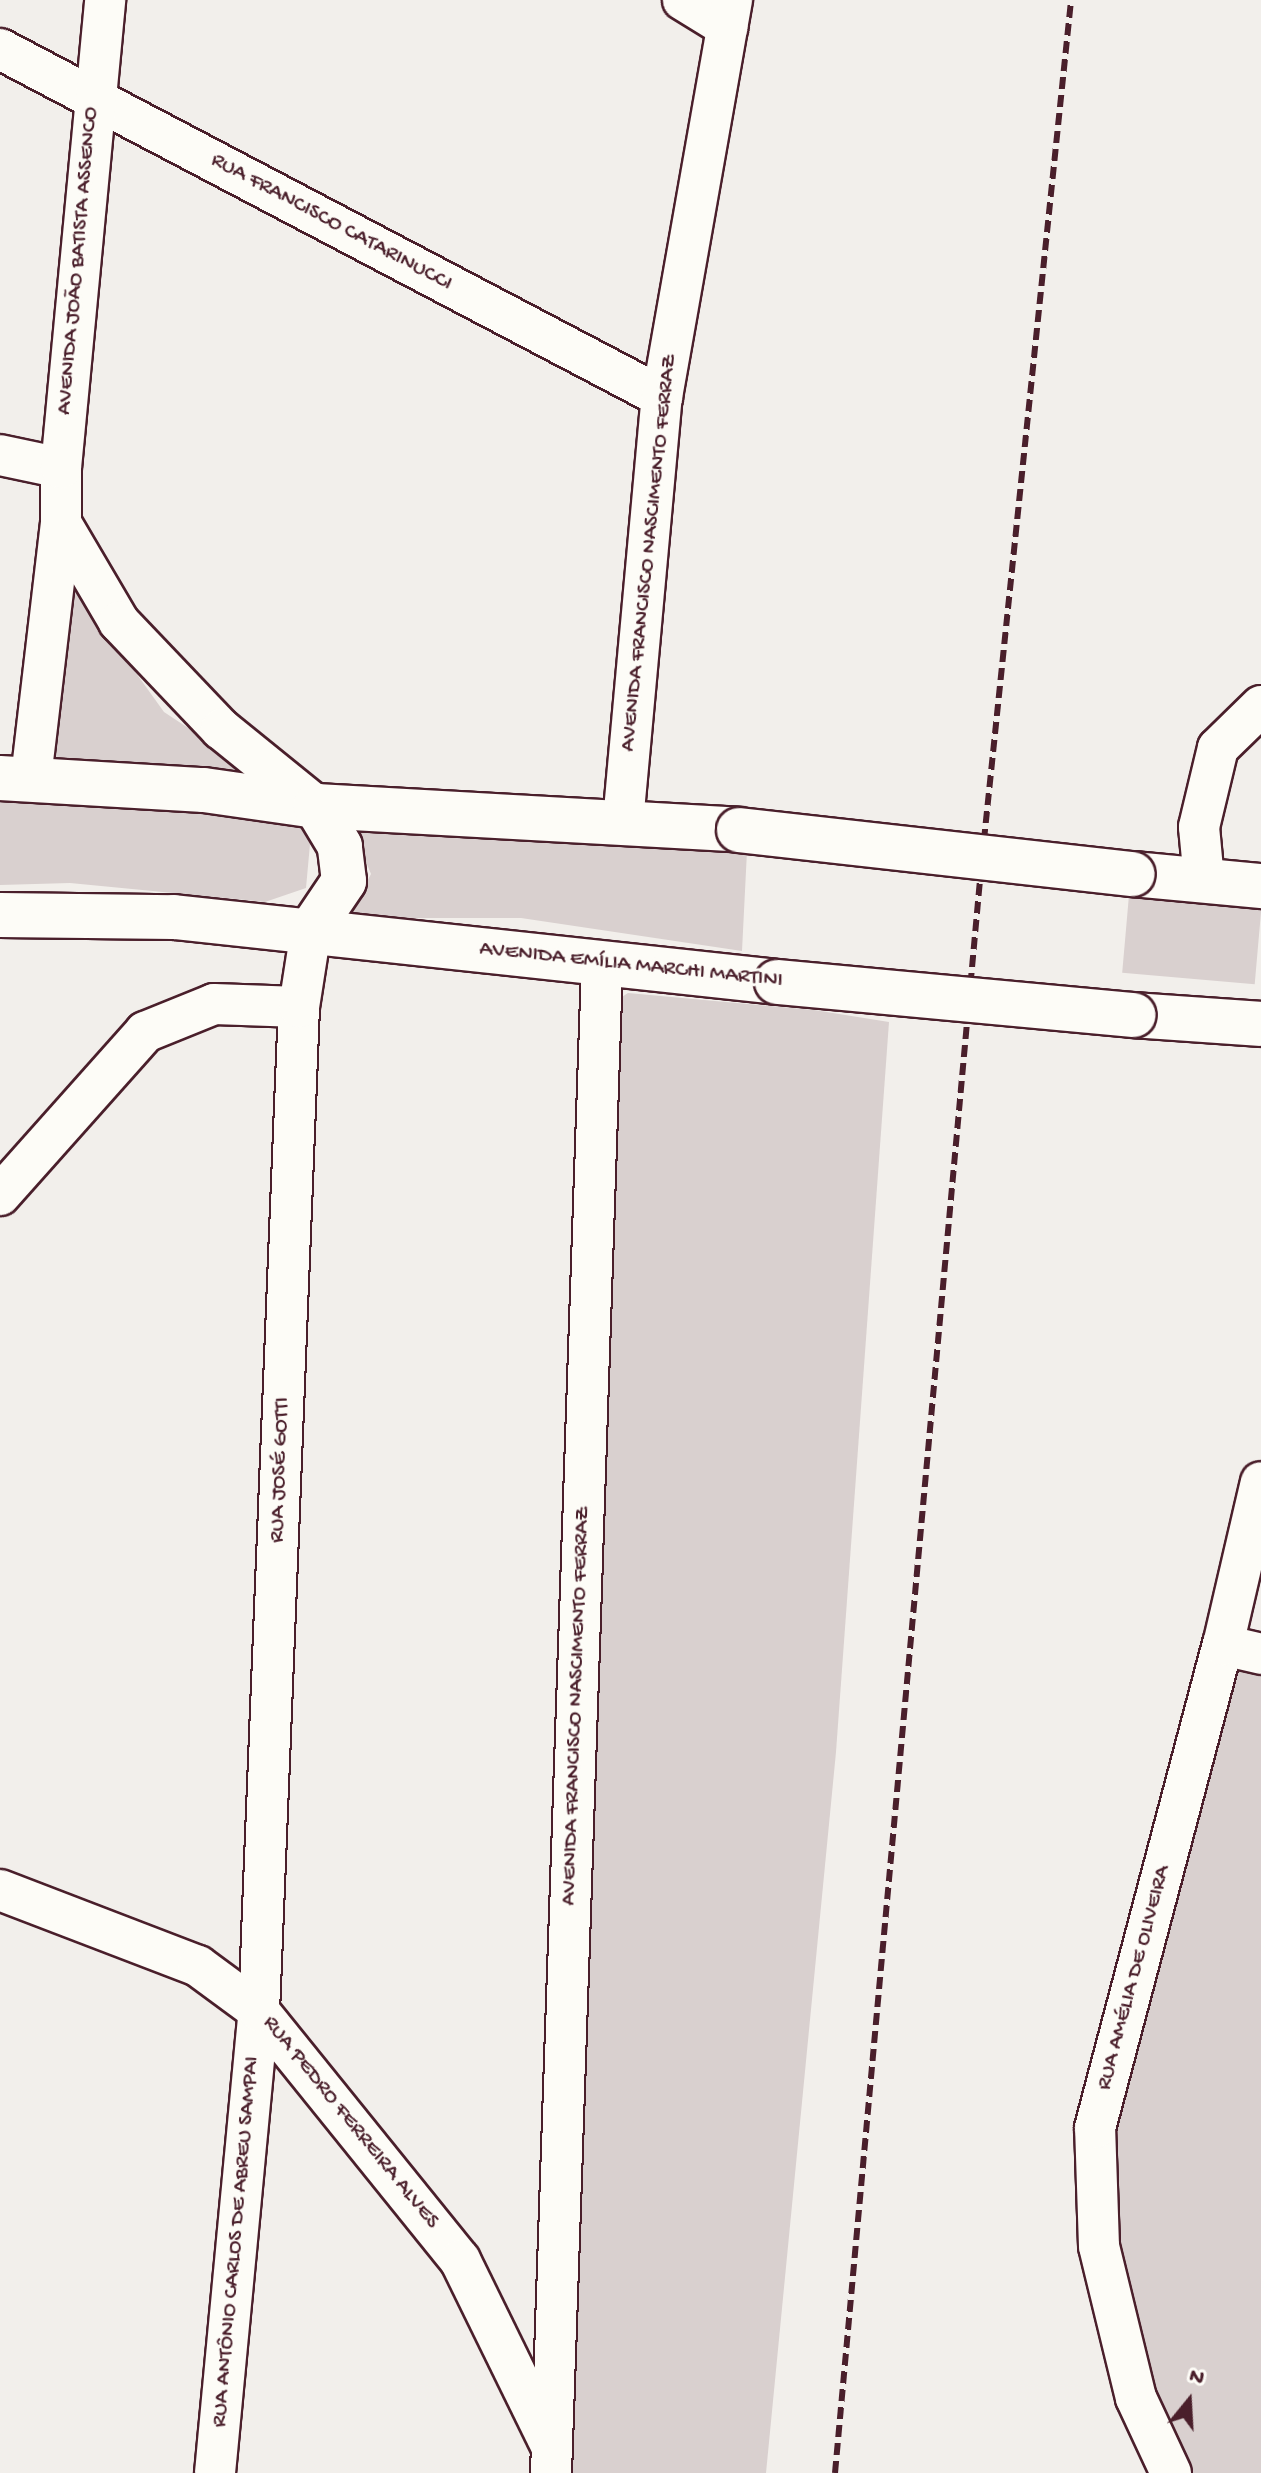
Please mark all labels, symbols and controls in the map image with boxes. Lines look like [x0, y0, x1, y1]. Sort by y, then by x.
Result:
street label: AVENIDA JOÃO BATISTA ASSENCO [52, 106, 106, 416]
street label: RUA FRANCISCO CATARINUCCI [206, 148, 456, 298]
street label: AVENIDA FRANCISCO NASCIMENTO FERRAZ [616, 353, 684, 753]
street label: AVENIDA EMÍLIA MARCHI MARTINI [478, 937, 784, 995]
street label: RUA JOSÉ GOTTI [265, 1397, 297, 1543]
street label: AVENIDA FRANCISCO NASCIMENTO FERRAZ [557, 1506, 597, 1906]
street label: RUA AMÉLIA DE OLIVEIRA [1092, 1863, 1178, 2093]
street label: RUA PEDRO FERREIRA ALVES [256, 2011, 444, 2235]
street label: RUA ANTÔNIO CARLOS DE ABREU SAMPAI [208, 2055, 266, 2429]
north arrow [1149, 2361, 1229, 2441]
text: N [1186, 2364, 1207, 2393]

